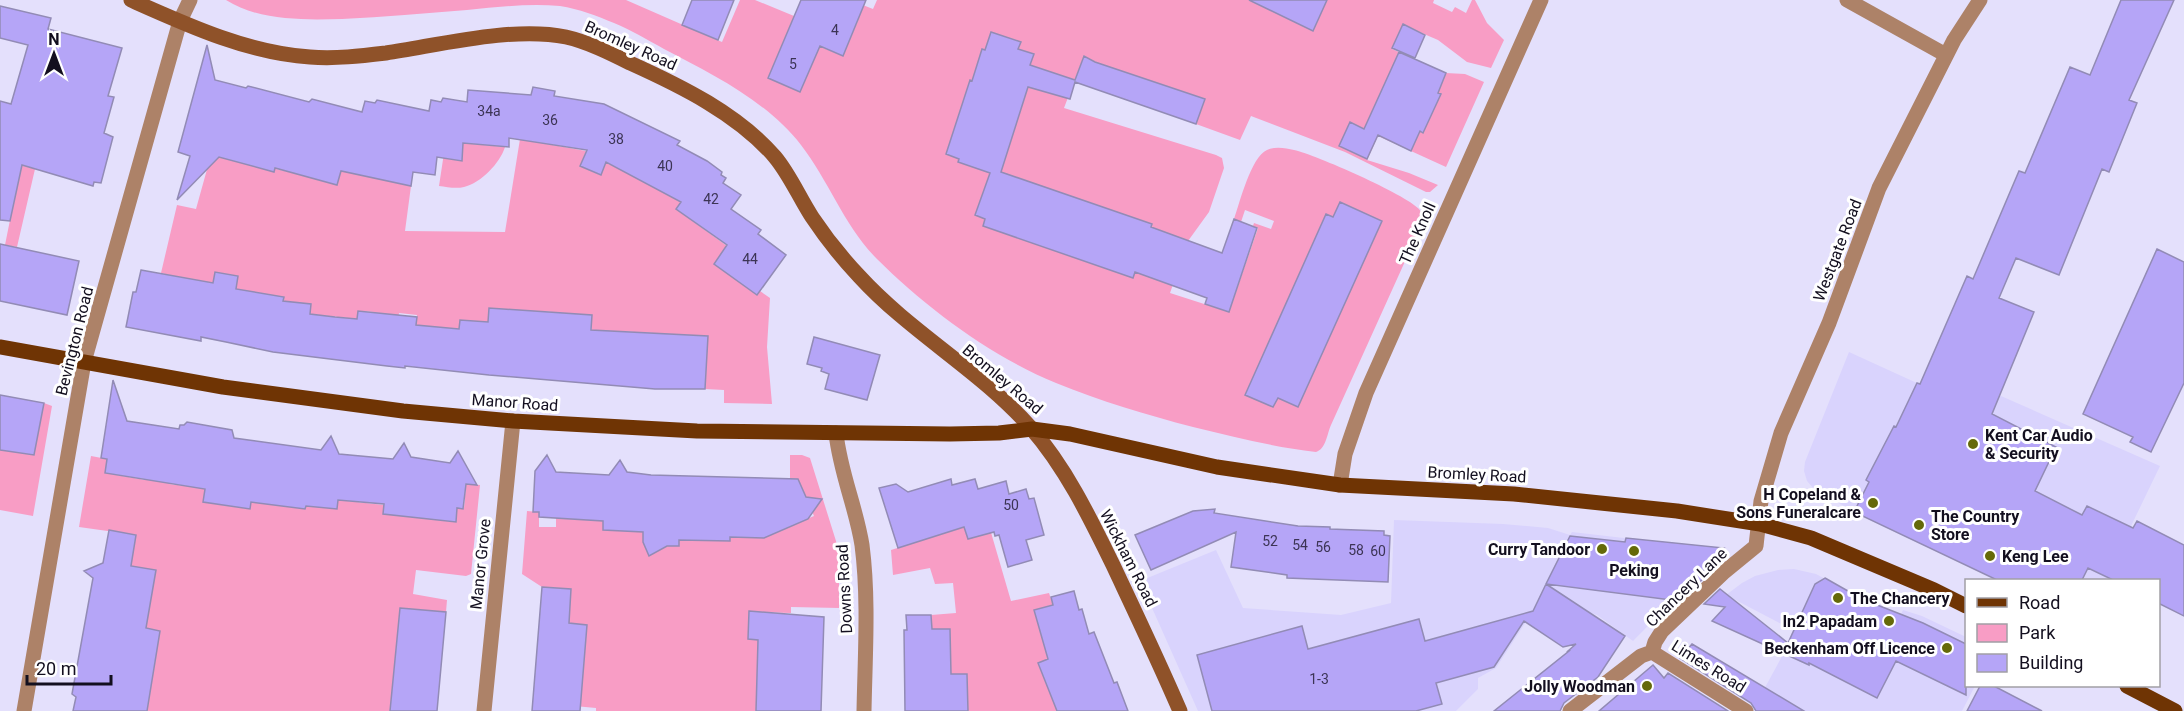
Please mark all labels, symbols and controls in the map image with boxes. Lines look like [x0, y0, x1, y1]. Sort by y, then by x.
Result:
street label: Bromley Road [582, 17, 680, 74]
house number: 4 [831, 22, 839, 38]
north arrow [24, 24, 84, 84]
text: N [48, 30, 60, 49]
house number: 5 [789, 56, 797, 72]
house number: 34a [477, 103, 501, 119]
house number: 36 [542, 112, 558, 128]
house number: 38 [608, 131, 624, 147]
house number: 40 [657, 158, 673, 174]
house number: 42 [703, 191, 719, 207]
street label: Westgate Road [1809, 196, 1866, 304]
street label: The Knoll [1395, 199, 1440, 267]
house number: 44 [742, 251, 758, 267]
street label: Bevington Road [52, 285, 97, 398]
street label: Bromley Road [959, 340, 1047, 418]
street label: Manor Road [471, 390, 559, 415]
place label: Kent Car Audio & Security [1985, 426, 2093, 463]
marker: Kent Car Audio & Security [1966, 437, 1980, 451]
street label: Bromley Road [1427, 462, 1527, 487]
place label: H Copeland & Sons Funeralcare [1736, 485, 1861, 522]
marker: H Copeland & Sons Funeralcare [1866, 496, 1880, 510]
house number: 50 [1003, 497, 1019, 513]
street label: Wickham Road [1096, 506, 1161, 610]
place label: The Country Store [1931, 507, 2020, 544]
street label: Manor Grove [466, 518, 495, 610]
marker: The Country Store [1912, 518, 1926, 532]
house number: 52 [1262, 533, 1278, 549]
house number: 54 [1292, 537, 1308, 553]
house number: 56 [1315, 539, 1331, 555]
place label: Curry Tandoor [1488, 540, 1590, 559]
house number: 58 [1348, 542, 1364, 558]
marker: Curry Tandoor [1595, 542, 1609, 556]
house number: 60 [1370, 543, 1386, 559]
street label: Downs Road [833, 544, 856, 634]
marker: Peking [1627, 544, 1641, 558]
street label: Chancery Lane [1642, 544, 1731, 631]
place label: Keng Lee [2002, 547, 2069, 566]
marker: Keng Lee [1983, 549, 1997, 563]
place label: Peking [1609, 561, 1659, 580]
legend [1965, 579, 2160, 687]
place label: The Chancery [1850, 589, 1950, 608]
marker: The Chancery [1831, 591, 1845, 605]
text: Road [2019, 592, 2060, 613]
place label: In2 Papadam [1782, 612, 1877, 631]
marker: In2 Papadam [1882, 614, 1896, 628]
text: Park [2019, 622, 2056, 643]
street label: Limes Road [1668, 636, 1749, 697]
place label: Beckenham Off Licence [1764, 639, 1935, 658]
marker: Beckenham Off Licence [1940, 641, 1954, 655]
scale bar [27, 648, 111, 686]
text: Building [2019, 652, 2083, 673]
text: 20 m [36, 658, 76, 679]
house number: 1-3 [1309, 671, 1329, 687]
place label: Jolly Woodman [1524, 677, 1635, 696]
marker: Jolly Woodman [1640, 679, 1654, 693]

